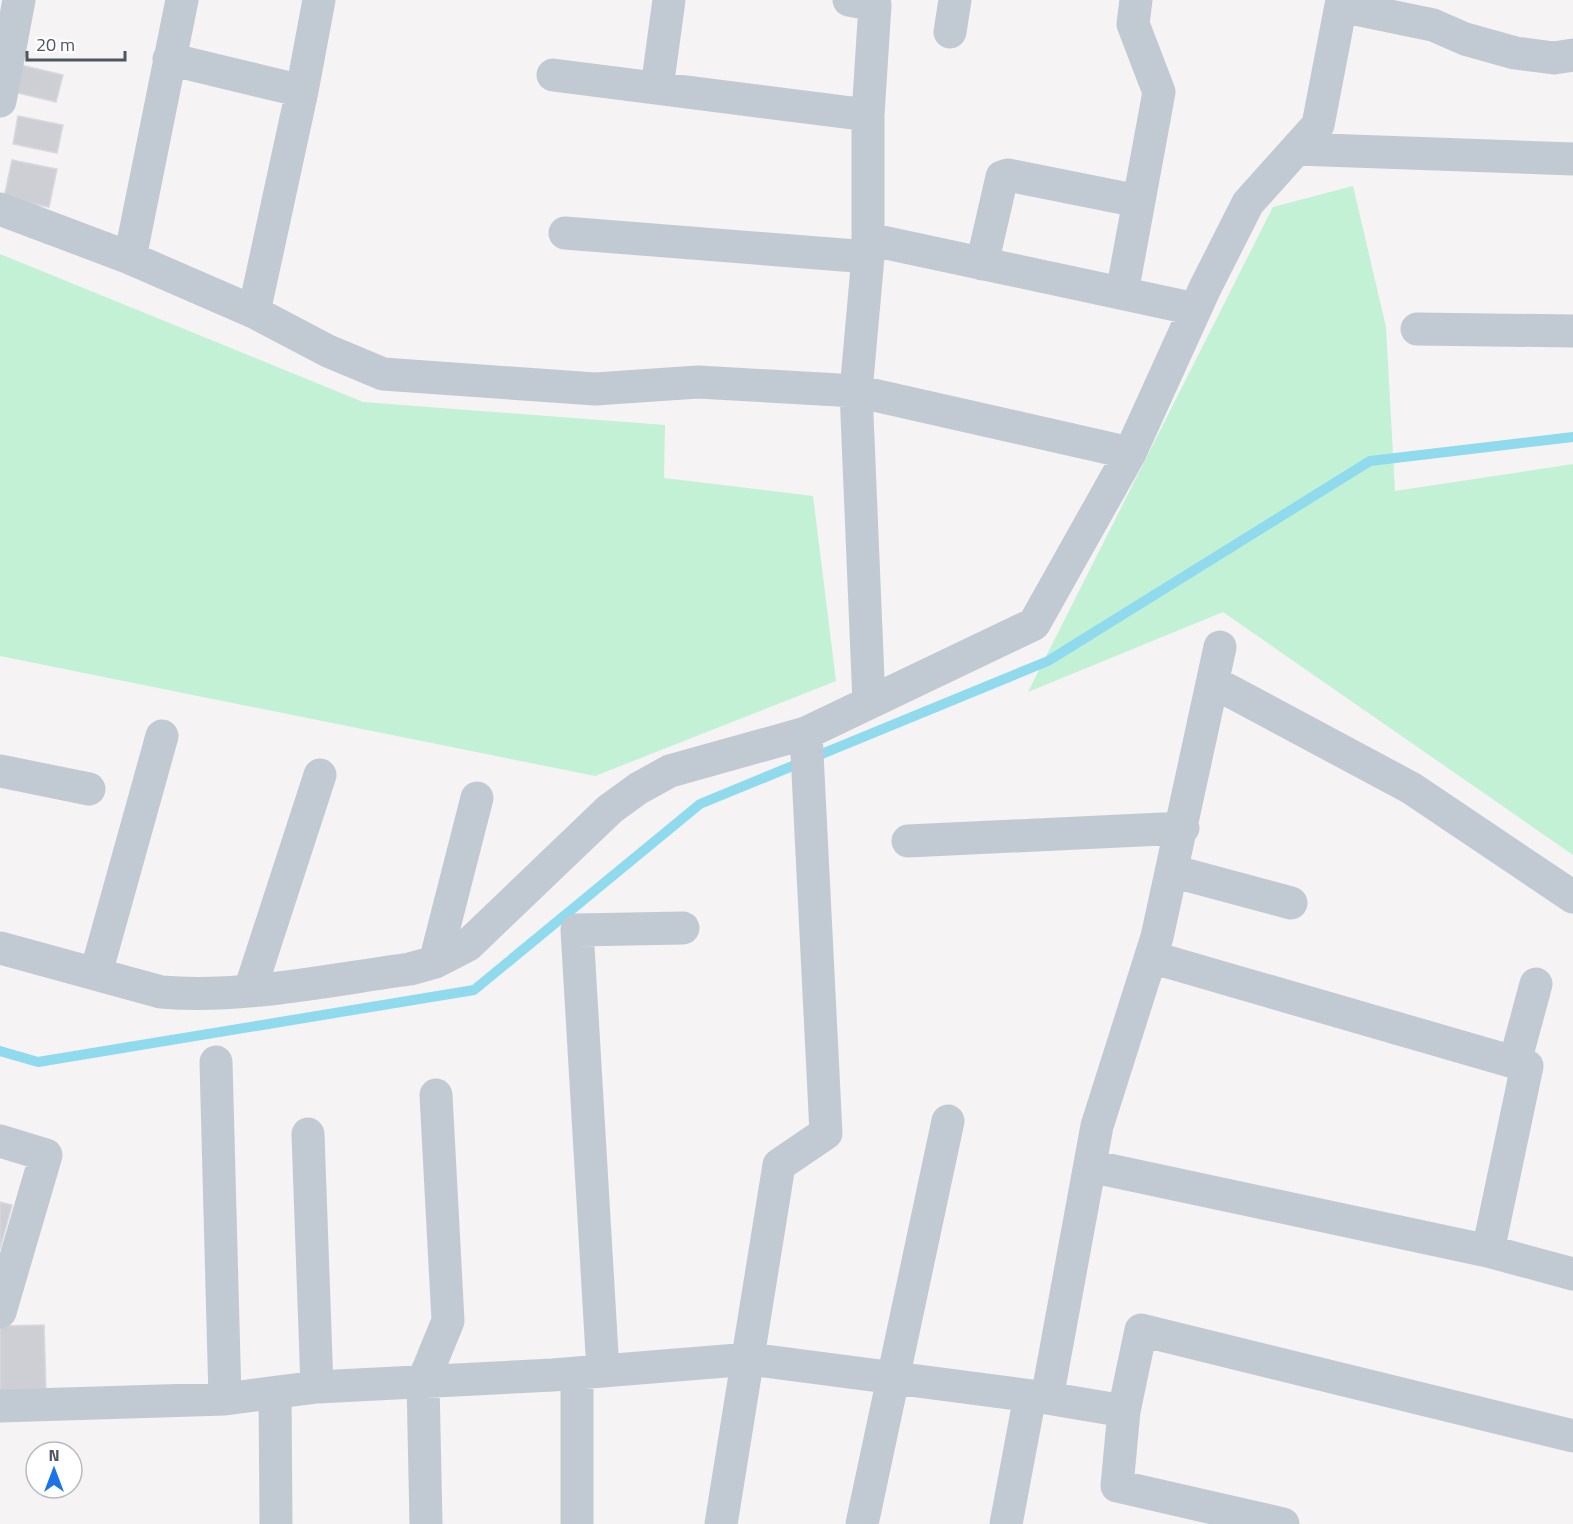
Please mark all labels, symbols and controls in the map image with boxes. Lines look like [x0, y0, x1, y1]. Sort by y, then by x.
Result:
scale bar [27, 24, 124, 62]
text: 20 m [36, 31, 75, 58]
north arrow [24, 1440, 84, 1500]
text: N [48, 1443, 60, 1467]

